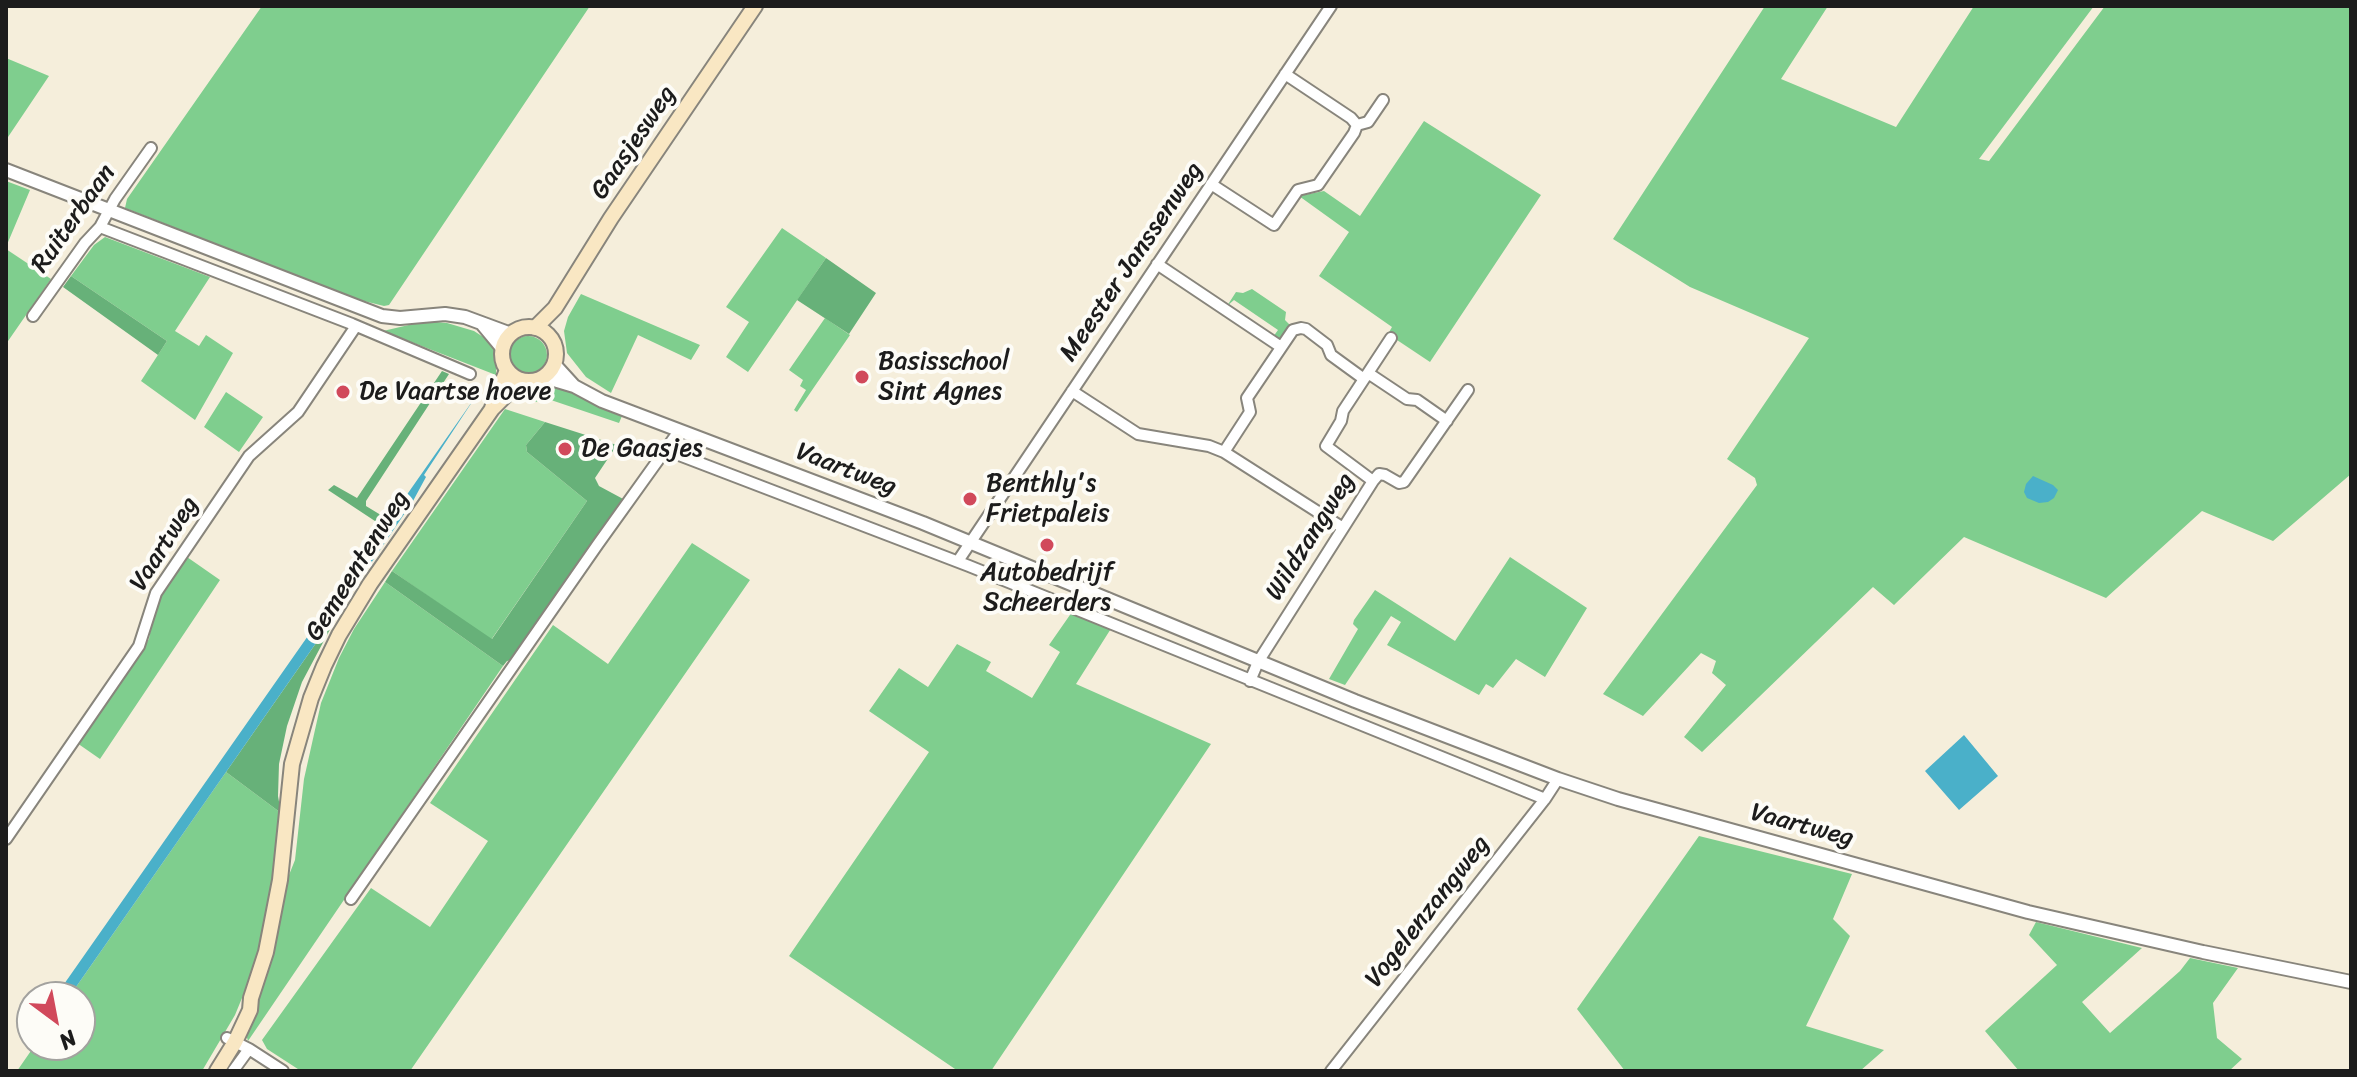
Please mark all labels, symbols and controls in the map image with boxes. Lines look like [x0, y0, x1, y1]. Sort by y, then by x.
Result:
street label: Gaasjesweg [585, 80, 683, 206]
street label: Meester Janssenweg [1054, 156, 1210, 368]
street label: Ruiterbaan [25, 159, 123, 279]
place label: Basisschool Sint Agnes [878, 346, 1009, 408]
marker: Basisschool Sint Agnes [853, 368, 871, 386]
place label: De Vaartse hoeve [359, 376, 551, 408]
marker: De Vaartse hoeve [334, 383, 352, 401]
place label: De Gaasjes [581, 433, 703, 465]
street label: Vaartweg [791, 437, 901, 503]
marker: De Gaasjes [556, 440, 574, 458]
street label: Wildzangweg [1259, 467, 1363, 607]
place label: Benthly's Frietpaleis [986, 468, 1109, 530]
street label: Gemeentenweg [299, 485, 417, 647]
marker: Benthly's Frietpaleis [961, 490, 979, 508]
street label: Vaartweg [124, 491, 206, 597]
marker: Autobedrijf Scheerders [1038, 536, 1056, 554]
place label: Autobedrijf Scheerders [980, 557, 1114, 618]
street label: Vaartweg [1747, 797, 1857, 855]
street label: Vogelenzangweg [1359, 830, 1497, 994]
north arrow [16, 981, 96, 1061]
text: N [51, 1020, 85, 1061]

